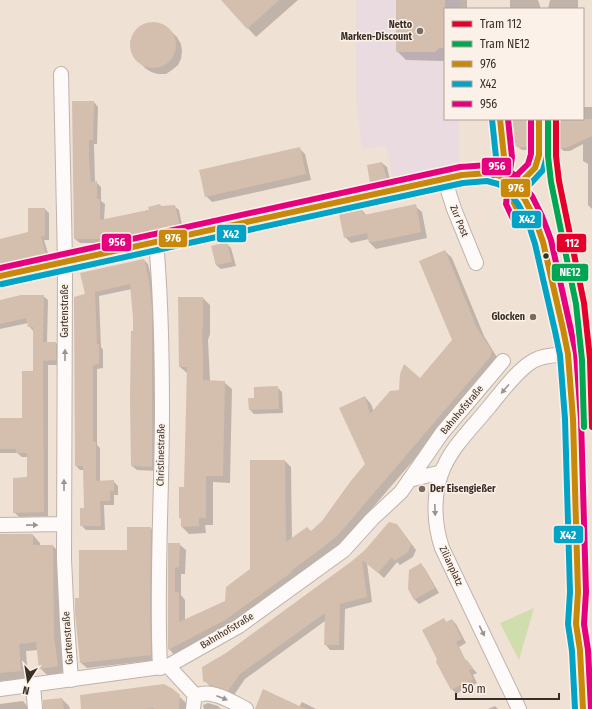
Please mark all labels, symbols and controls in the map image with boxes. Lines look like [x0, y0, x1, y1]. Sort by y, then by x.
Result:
legend [444, 8, 584, 120]
text: Tram 112 [480, 17, 521, 31]
place label: Netto Marken-Discount [341, 19, 413, 43]
marker: Netto Marken-Discount [415, 26, 425, 36]
text: Tram NE12 [480, 37, 530, 51]
text: 976 [480, 57, 496, 71]
text: X42 [480, 77, 496, 91]
text: 956 [480, 97, 497, 111]
line badge: 956 [481, 157, 512, 176]
text: 956 [489, 160, 506, 173]
line badge: 976 [500, 178, 531, 198]
text: 976 [508, 182, 524, 195]
street label: Zur Post [447, 203, 471, 239]
line badge: X42 [511, 210, 542, 229]
text: X42 [518, 213, 535, 226]
line badge: X42 [216, 224, 247, 243]
text: X42 [222, 228, 239, 241]
line badge: 976 [158, 229, 188, 248]
text: 976 [165, 232, 181, 245]
line badge: 956 [101, 233, 132, 252]
line badge: 112 [556, 233, 587, 253]
text: 956 [109, 236, 126, 249]
text: 112 [565, 237, 579, 250]
unlabelled marker [541, 251, 551, 261]
line badge: NE12 [551, 263, 589, 282]
text: NE12 [559, 266, 581, 279]
street label: Gartenstraße [59, 284, 71, 338]
place label: Glocken [491, 311, 525, 323]
marker: Glocken [528, 312, 538, 322]
one-way arrow [62, 348, 68, 361]
street label: Bahnhofstraße [438, 383, 486, 437]
one-way arrow [500, 383, 509, 394]
street label: Christinestraße [154, 424, 168, 486]
one-way arrow [61, 478, 67, 491]
place label: Der Eisengießer [430, 483, 496, 495]
marker: Der Eisengießer [417, 484, 427, 494]
one-way arrow [432, 504, 439, 516]
one-way arrow [26, 521, 38, 528]
line badge: X42 [553, 525, 584, 544]
text: X42 [559, 529, 576, 542]
street label: Zilianplatz [437, 544, 465, 588]
street label: Bahnhofstraße [198, 610, 256, 652]
street label: Gartenstraße [60, 611, 76, 665]
one-way arrow [479, 625, 485, 636]
north arrow [8, 661, 48, 701]
scale bar [456, 675, 559, 701]
text: 50 m [462, 682, 486, 696]
text: N [21, 683, 31, 697]
one-way arrow [216, 696, 228, 702]

